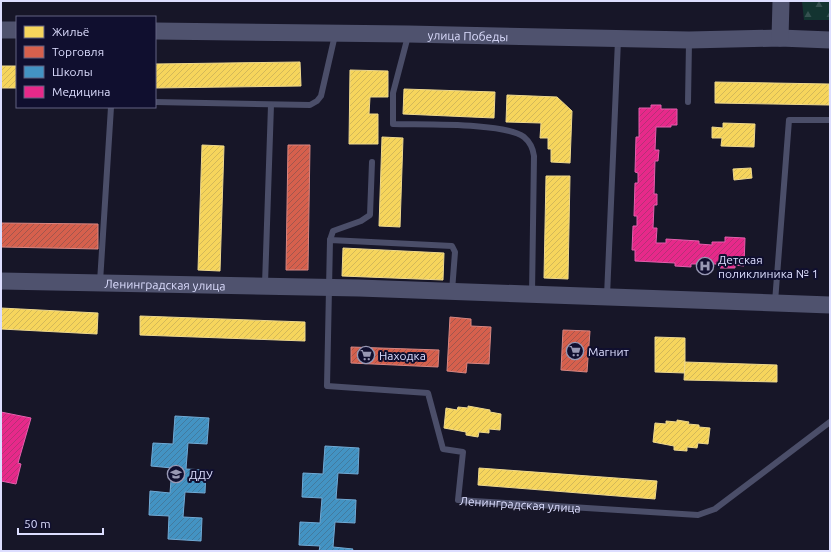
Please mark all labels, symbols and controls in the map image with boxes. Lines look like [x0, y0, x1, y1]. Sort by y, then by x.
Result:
legend [16, 16, 156, 108]
text: Жильё [52, 25, 89, 38]
street label: улица Победы [428, 28, 508, 43]
text: Торговля [52, 45, 104, 58]
text: Школы [52, 65, 93, 78]
text: Медицина [52, 85, 110, 98]
place label: Детская поликлиника № 1 [718, 253, 819, 280]
hospital icon: Детская поликлиника № 1 [695, 256, 715, 276]
street label: Ленинградская улица [104, 277, 226, 292]
supermarket icon: Магнит [565, 341, 585, 361]
supermarket icon: Находка [356, 345, 376, 365]
place label: Магнит [588, 345, 630, 358]
place label: Находка [379, 349, 426, 362]
school or university icon: ДДУ [166, 464, 186, 484]
place label: ДДУ [189, 468, 213, 481]
street label: Ленинградская улица [459, 494, 581, 514]
scale bar [18, 510, 103, 536]
text: 50 m [24, 517, 51, 530]

